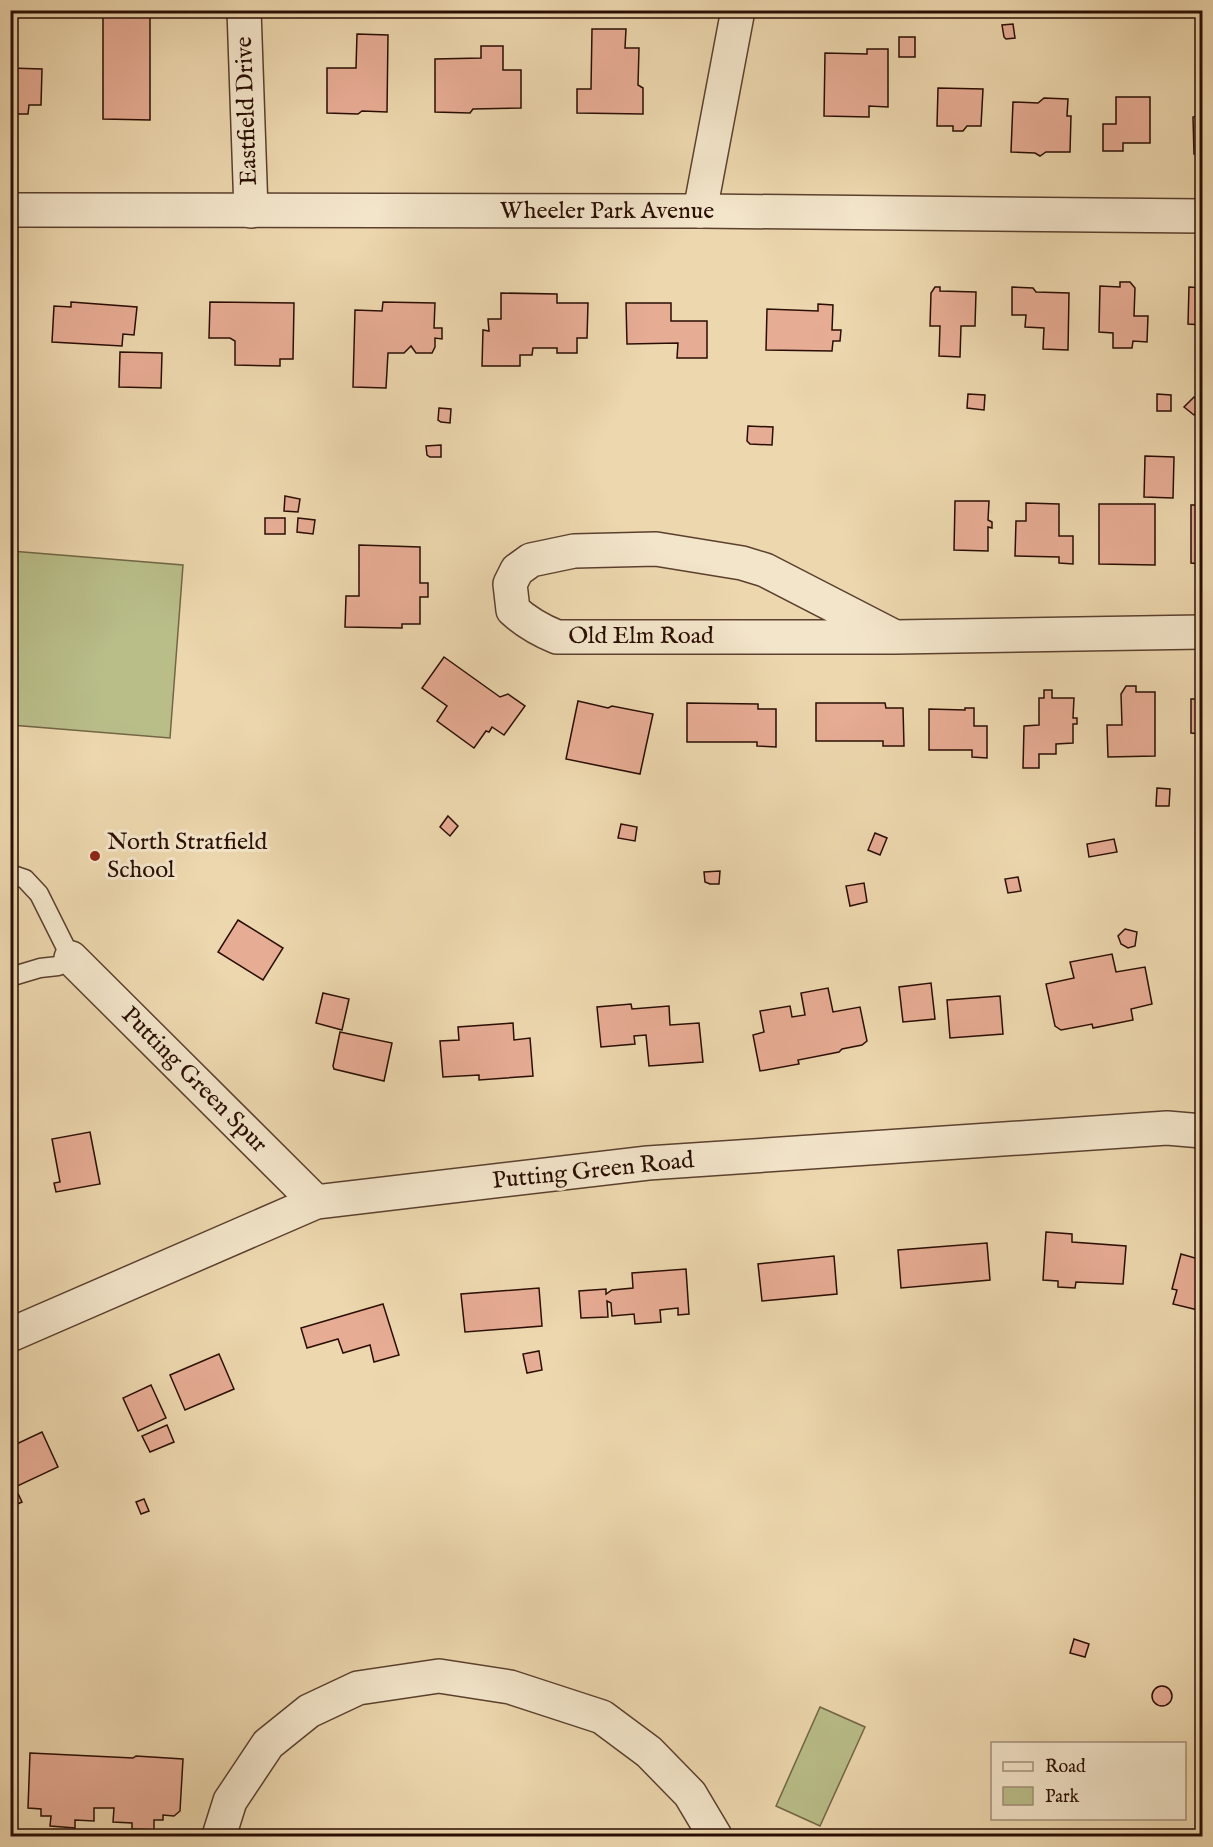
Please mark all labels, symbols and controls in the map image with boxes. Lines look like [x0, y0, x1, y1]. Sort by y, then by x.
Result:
street label: Eastfield Drive [229, 36, 265, 186]
street label: Wheeler Park Avenue [500, 196, 714, 227]
street label: Old Elm Road [568, 621, 714, 652]
place label: North Stratfield School [107, 827, 267, 886]
marker: North Stratfield School [88, 849, 102, 863]
street label: Putting Green Spur [114, 1000, 274, 1160]
street label: Putting Green Road [491, 1145, 695, 1197]
legend [991, 1742, 1186, 1820]
text: Road [1045, 1756, 1086, 1779]
text: Park [1045, 1786, 1080, 1809]

